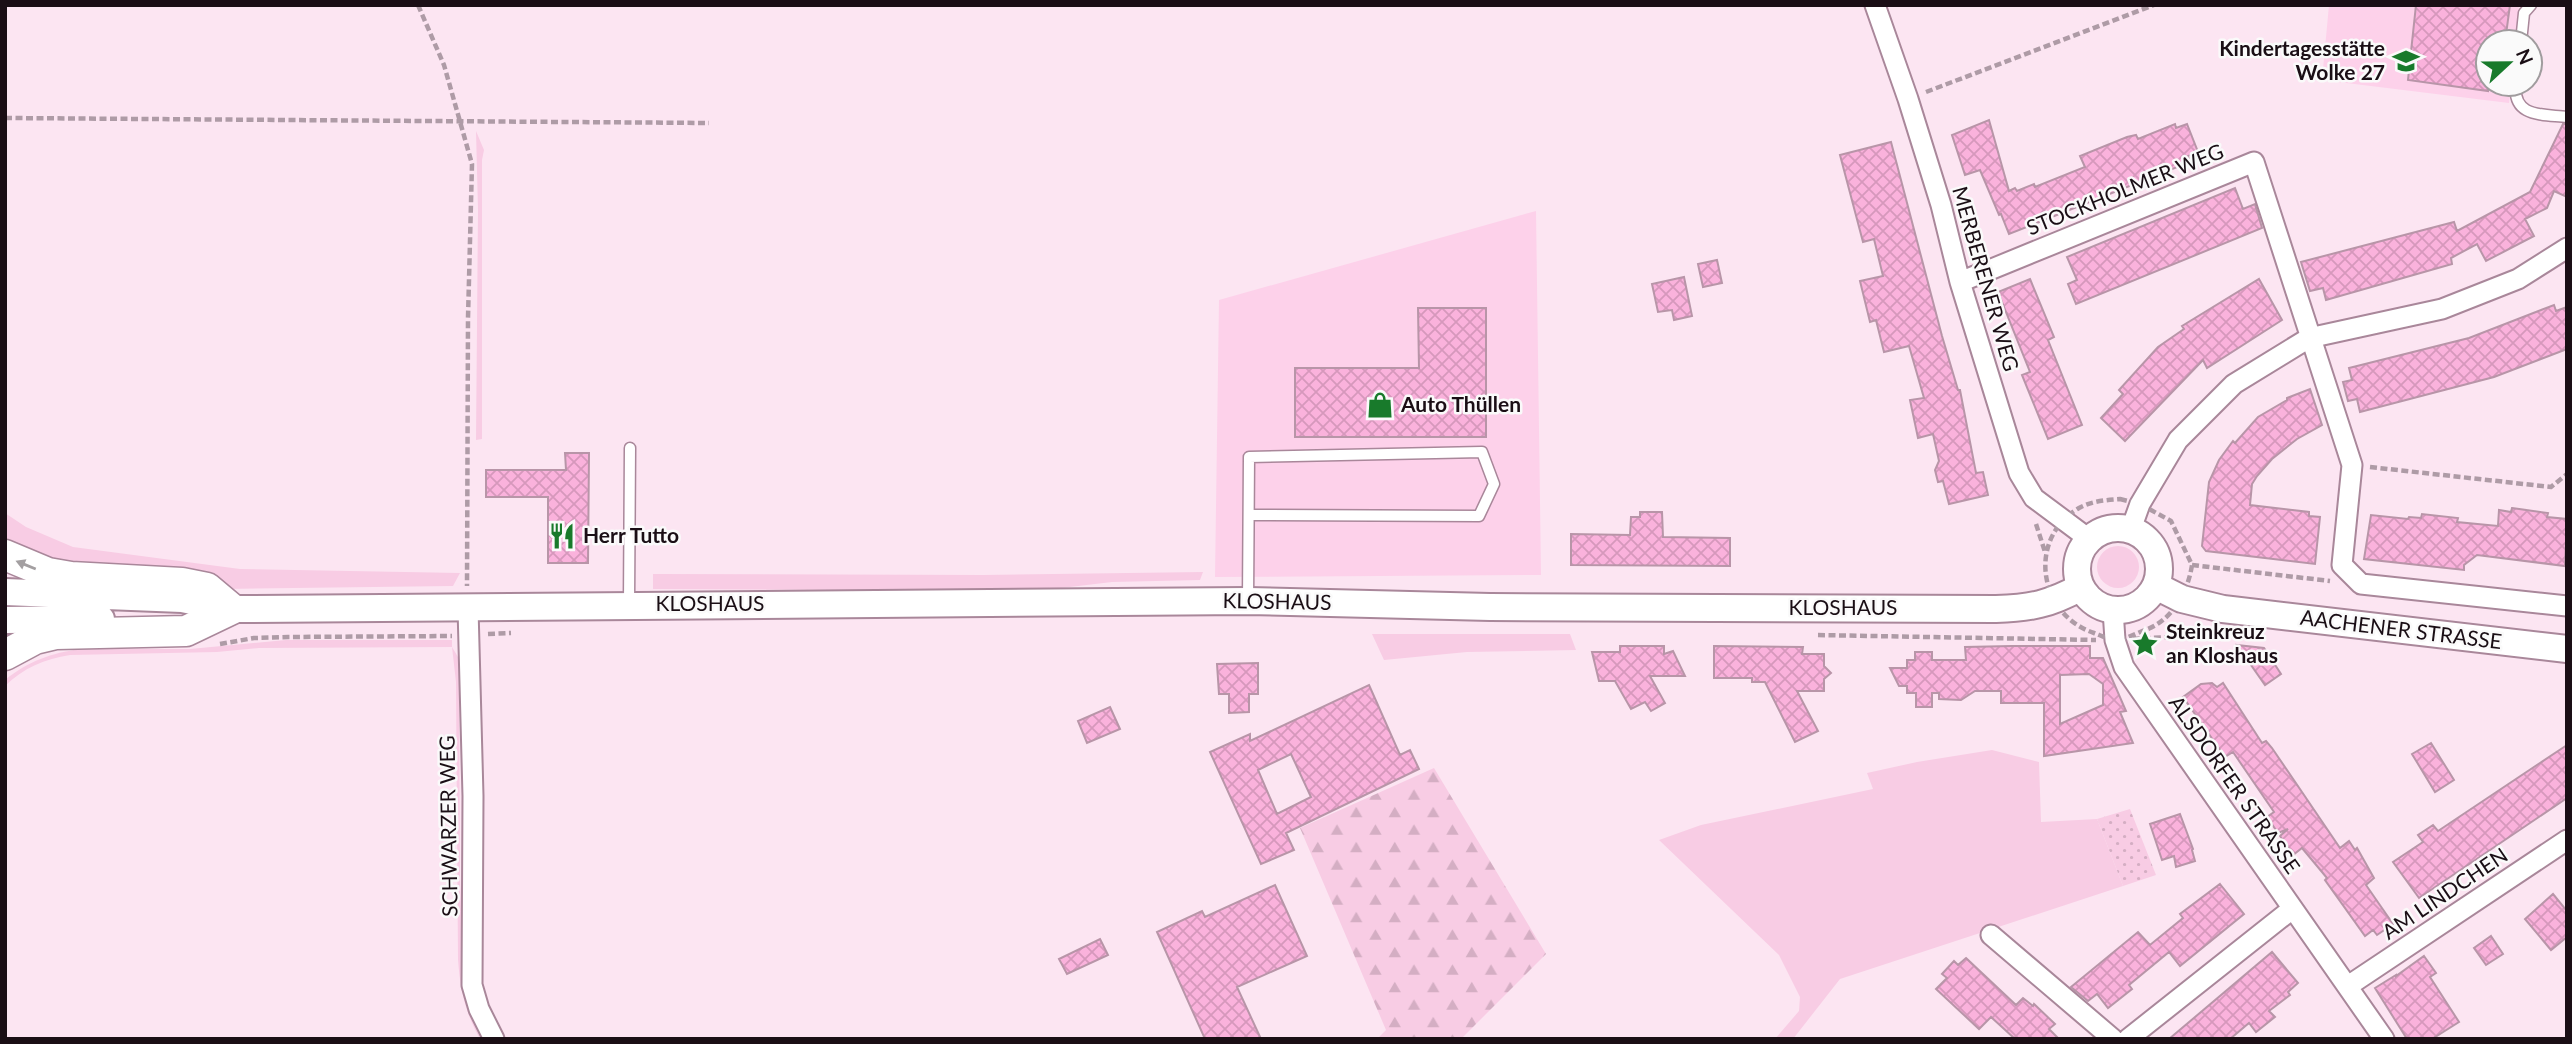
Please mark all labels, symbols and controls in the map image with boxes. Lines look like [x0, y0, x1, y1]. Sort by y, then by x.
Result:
north arrow [2474, 28, 2544, 98]
place label: Kindertagesstätte Wolke 27 [2219, 35, 2385, 84]
text: N [2512, 45, 2539, 68]
school or university icon: Kindertagesstätte Wolke 27 [2391, 46, 2421, 76]
street label: STOCKHOLMER WEG [2022, 138, 2227, 240]
street label: MERBERENER WEG [1948, 183, 2025, 374]
shop icon: Auto Thüllen [1365, 390, 1395, 420]
place label: Auto Thüllen [1400, 391, 1521, 416]
restaurant icon: Herr Tutto [547, 521, 577, 551]
place label: Herr Tutto [583, 522, 679, 547]
one-way arrow [16, 559, 37, 570]
street label: KLOSHAUS [1222, 587, 1332, 614]
street label: KLOSHAUS [656, 590, 764, 615]
street label: KLOSHAUS [1789, 594, 1897, 619]
street label: AACHENER STRASSE [2299, 604, 2503, 653]
place label: Steinkreuz an Kloshaus [2166, 618, 2278, 667]
place icon: Steinkreuz an Kloshaus [2130, 629, 2160, 659]
street label: ALSDORFER STRASSE [2164, 691, 2306, 878]
street label: SCHWARZER WEG [433, 735, 462, 917]
street label: AM LINDCHEN [2377, 842, 2512, 944]

